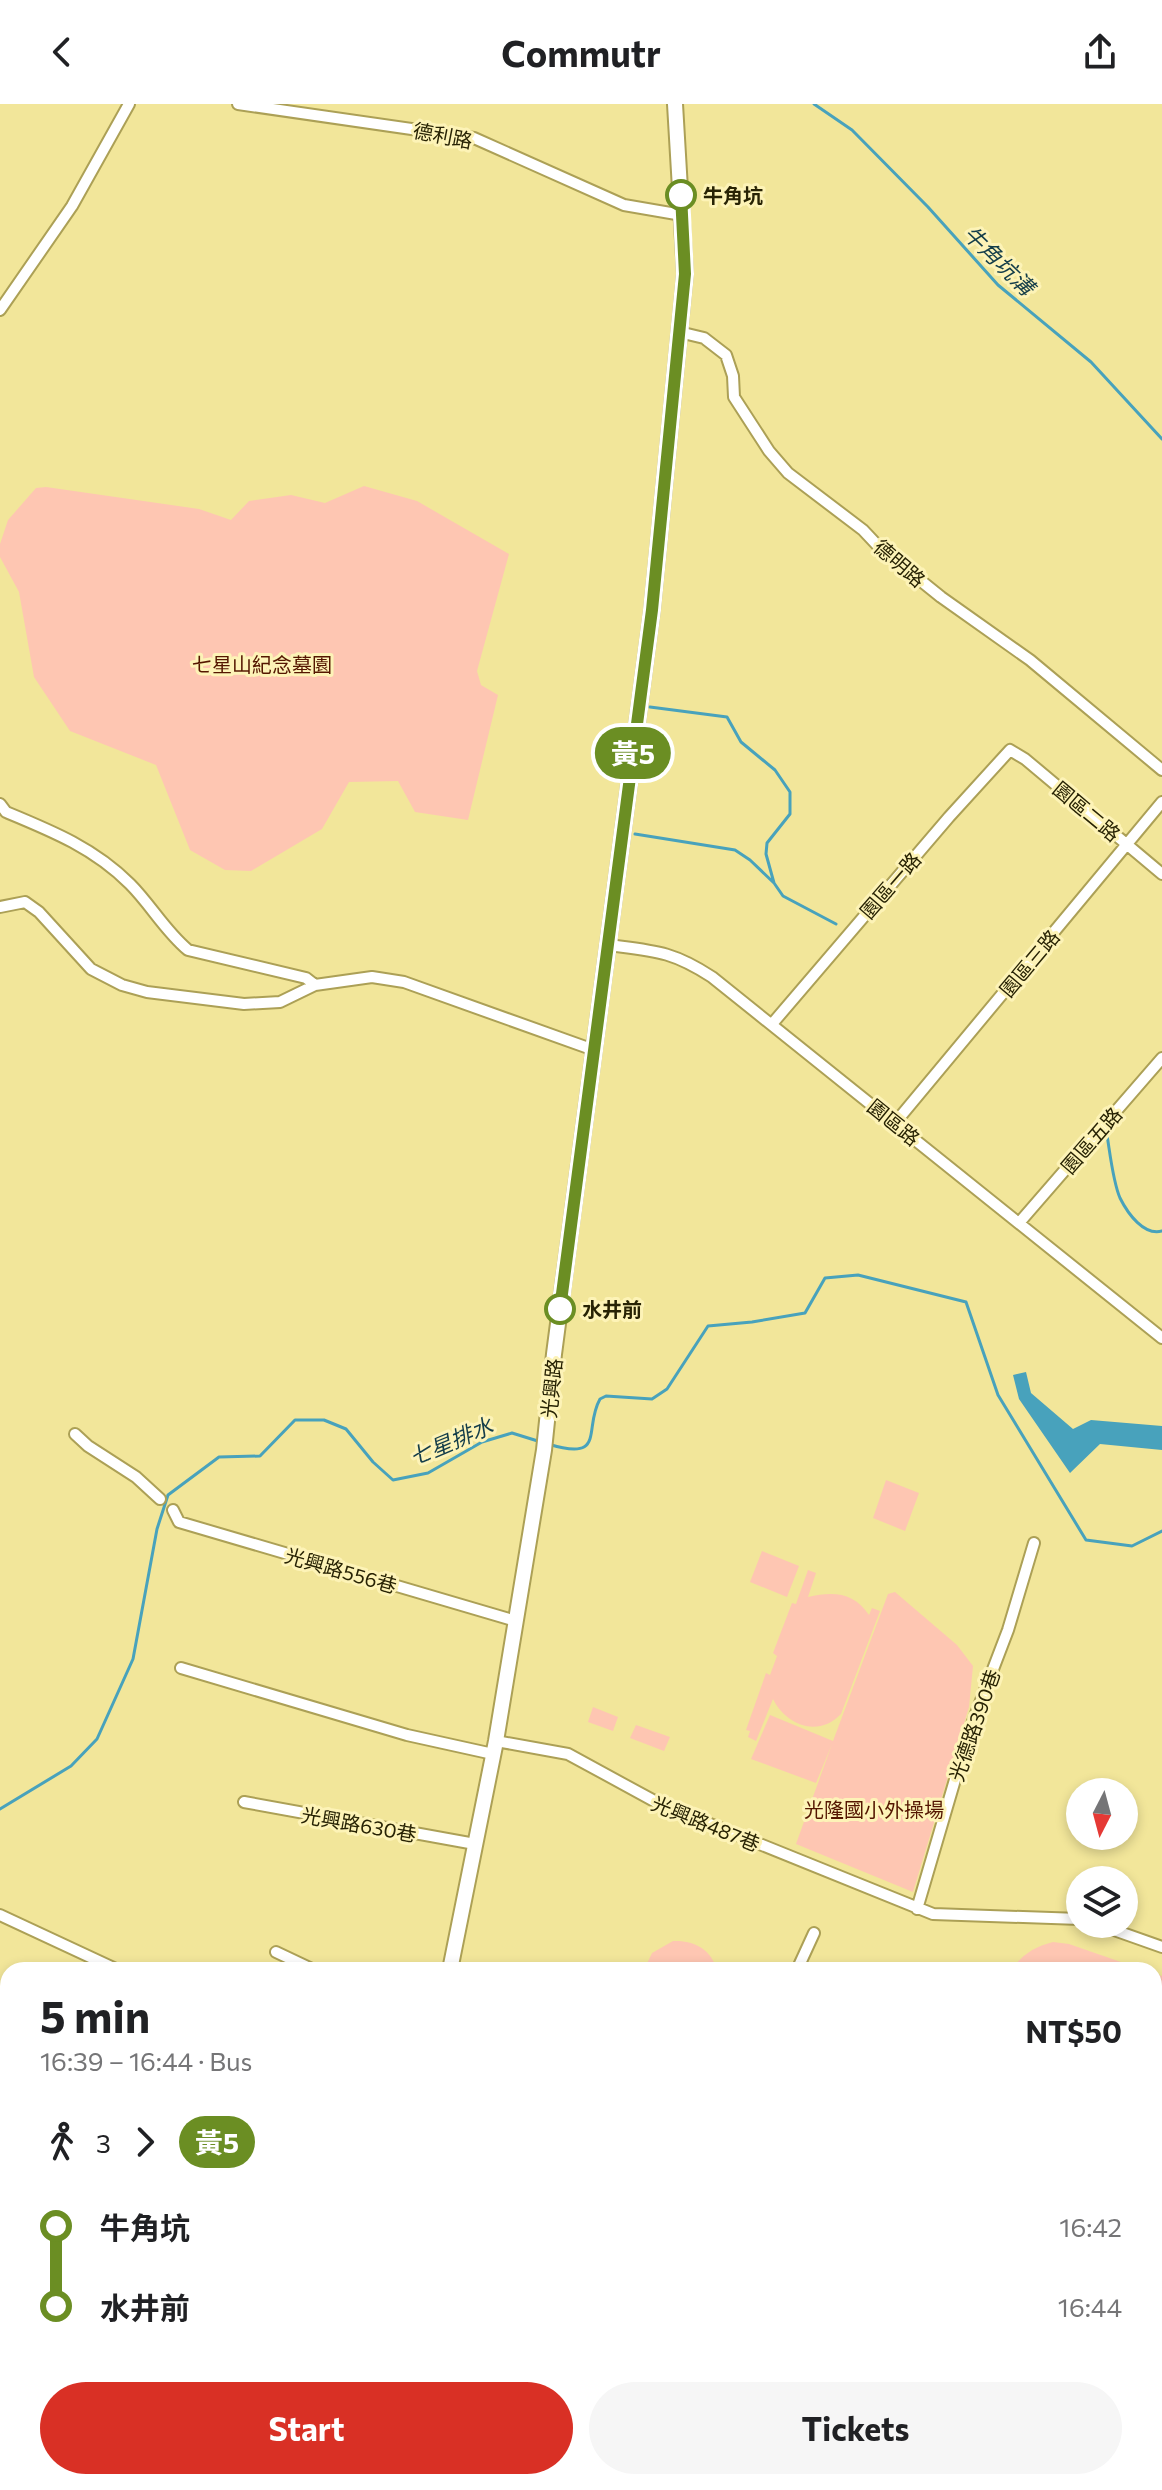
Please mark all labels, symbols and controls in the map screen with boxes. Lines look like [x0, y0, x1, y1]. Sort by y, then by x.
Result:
icon: back [40, 30, 84, 74]
text: Commutr [501, 30, 661, 74]
icon: share [1078, 30, 1122, 74]
street label: 德利路 [411, 117, 475, 153]
marker: 牛角坑 [666, 180, 696, 210]
place label: 牛角坑 [703, 183, 763, 207]
water label: 牛角坑溝 [958, 220, 1042, 302]
street label: 德明路 [869, 534, 931, 592]
park label: 七星山紀念墓園 [192, 652, 332, 676]
line badge: 黃5 [597, 727, 669, 779]
text: 黃5 [611, 736, 655, 770]
street label: 園區二路 [1049, 776, 1125, 846]
street label: 園區一路 [855, 847, 925, 923]
street label: 園區三路 [994, 925, 1064, 1001]
street label: 園區路 [863, 1094, 925, 1150]
street label: 園區五路 [1056, 1102, 1126, 1178]
marker: 水井前 [545, 1294, 575, 1324]
place label: 水井前 [582, 1297, 642, 1321]
street label: 光興路 [536, 1357, 566, 1419]
water label: 七星排水 [405, 1411, 498, 1471]
street label: 光興路556巷 [282, 1543, 400, 1597]
street label: 光德路390巷 [944, 1666, 1004, 1784]
north arrow [1066, 1778, 1138, 1850]
map controls [1066, 1778, 1138, 1938]
street label: 光興路487巷 [648, 1790, 764, 1856]
park label: 光隆國小外操場 [804, 1797, 944, 1821]
street label: 光興路630巷 [300, 1802, 418, 1846]
button: layers [1066, 1866, 1138, 1938]
text: 5 min [40, 1988, 150, 2042]
text: NT$50 [1025, 2012, 1122, 2049]
text: 16:39 – 16:44 · Bus [40, 2045, 252, 2076]
icon: walk [40, 2120, 84, 2164]
icon: forward [123, 2120, 167, 2164]
text: 黃5 [195, 2125, 239, 2159]
text: 3 [96, 2127, 111, 2158]
text: 牛角坑 [100, 2208, 190, 2245]
text: 16:42 [1059, 2211, 1122, 2242]
text: 水井前 [100, 2288, 190, 2325]
text: 16:44 [1058, 2291, 1122, 2322]
button: Start [40, 2382, 573, 2474]
button: Tickets [589, 2382, 1122, 2474]

